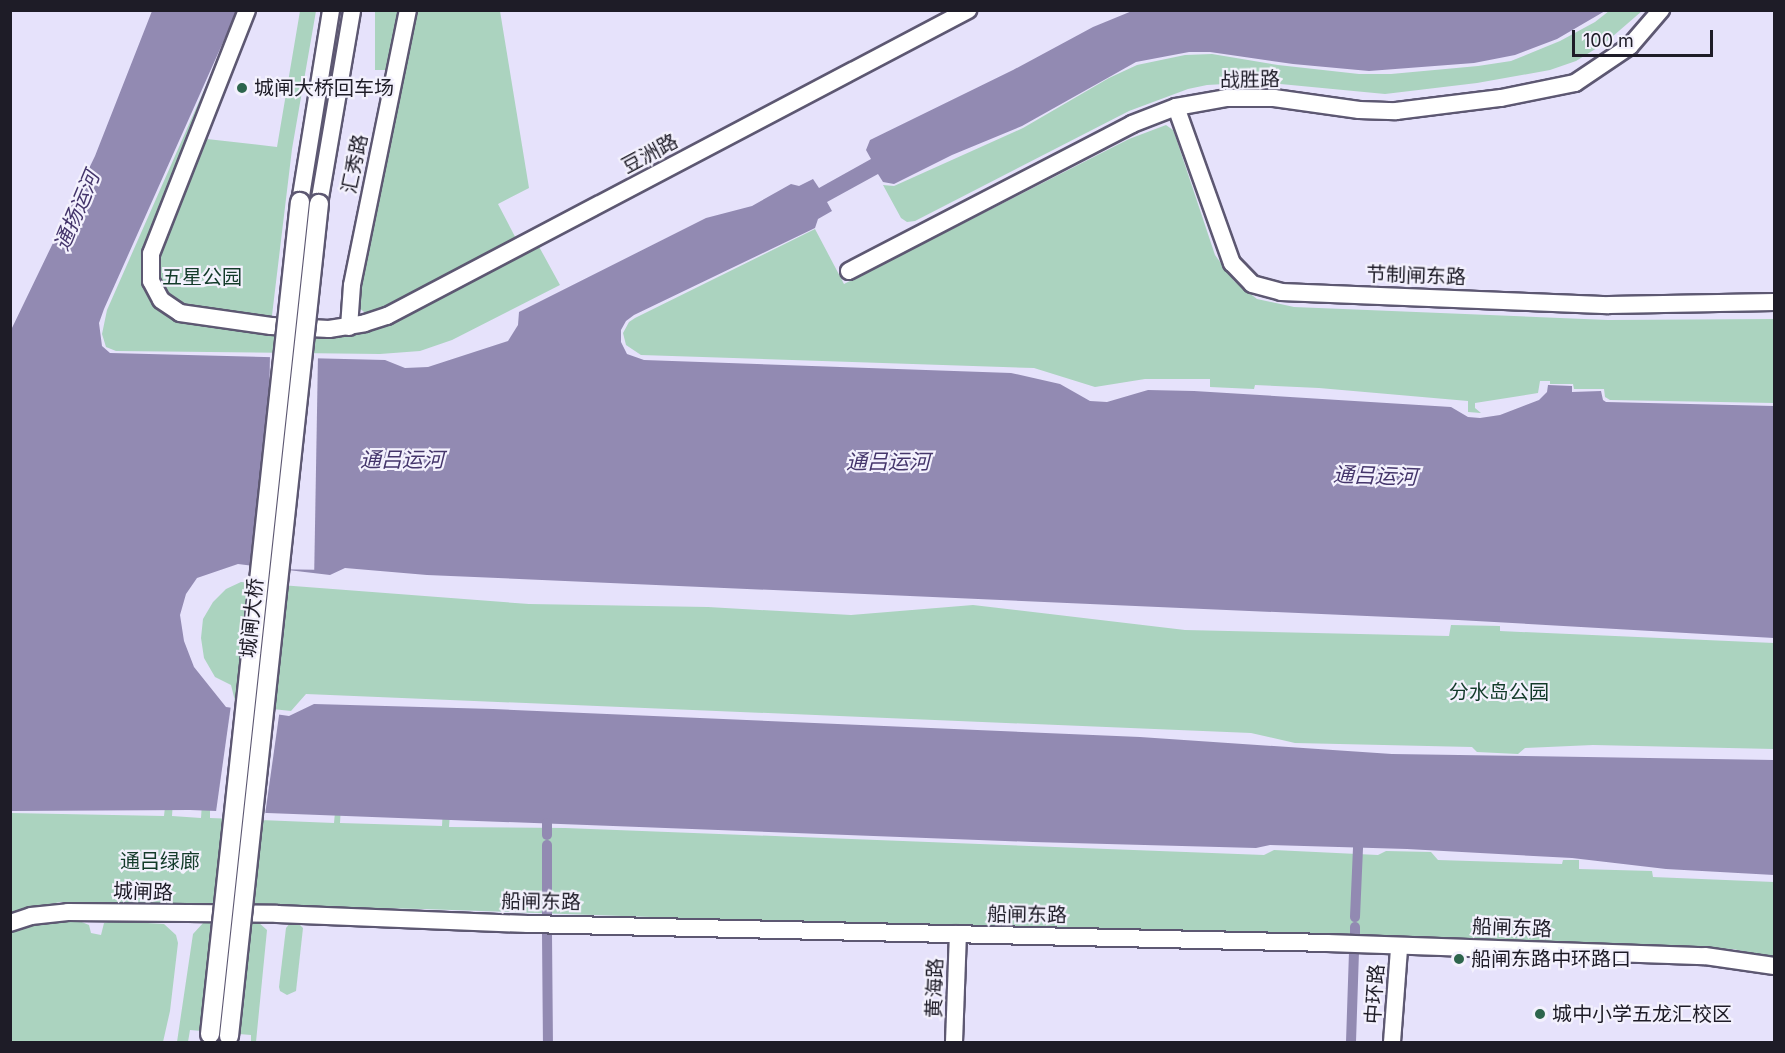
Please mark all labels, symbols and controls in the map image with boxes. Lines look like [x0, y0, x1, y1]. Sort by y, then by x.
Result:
scale bar [1575, 18, 1716, 56]
text: 100 m [1583, 30, 1634, 51]
street label: 战胜路 [1220, 67, 1280, 93]
place label: 城闸大桥回车场 [254, 76, 394, 100]
marker: 城闸大桥回车场 [235, 81, 249, 95]
street label: 豆洲路 [618, 129, 682, 179]
street label: 汇秀路 [337, 132, 373, 196]
water label: 通扬运河 [49, 167, 105, 255]
street label: 节制闸东路 [1366, 262, 1466, 290]
park label: 五星公园 [162, 265, 242, 289]
water label: 通吕运河 [360, 447, 444, 473]
water label: 通吕运河 [846, 449, 930, 475]
water label: 通吕运河 [1333, 462, 1417, 490]
street label: 城闸大桥 [236, 577, 268, 659]
park label: 分水岛公园 [1449, 680, 1549, 704]
park label: 通吕绿廊 [120, 849, 200, 873]
street label: 城闸路 [113, 879, 173, 905]
street label: 船闸东路 [501, 889, 581, 915]
street label: 船闸东路 [987, 902, 1067, 928]
street label: 船闸东路 [1472, 915, 1552, 941]
place label: 船闸东路中环路口 [1471, 947, 1631, 971]
marker: 船闸东路中环路口 [1452, 952, 1466, 966]
street label: 黄海路 [922, 958, 948, 1018]
street label: 中环路 [1361, 963, 1389, 1025]
place label: 城中小学五龙汇校区 [1552, 1002, 1732, 1026]
marker: 城中小学五龙汇校区 [1533, 1007, 1547, 1021]

